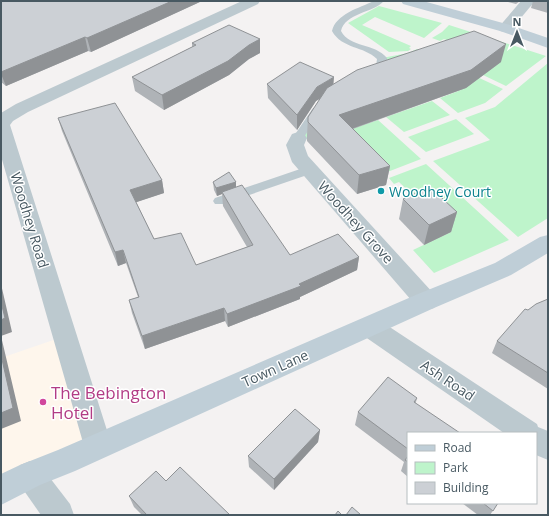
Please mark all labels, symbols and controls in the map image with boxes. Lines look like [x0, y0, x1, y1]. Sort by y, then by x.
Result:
north arrow [497, 12, 537, 52]
text: N [513, 14, 521, 29]
street label: Woodhey Road [6, 170, 54, 270]
street label: Woodhey Grove [314, 177, 398, 267]
place label: Woodhey Court [389, 182, 491, 201]
marker: Woodhey Court [376, 186, 386, 196]
street label: Town Lane [239, 345, 311, 391]
street label: Ash Road [417, 355, 479, 405]
place label: The Bebington Hotel [51, 381, 166, 424]
marker: The Bebington Hotel [38, 397, 48, 407]
legend [407, 432, 537, 504]
text: Road [443, 439, 472, 456]
text: Park [443, 459, 469, 476]
text: Building [443, 479, 489, 496]

